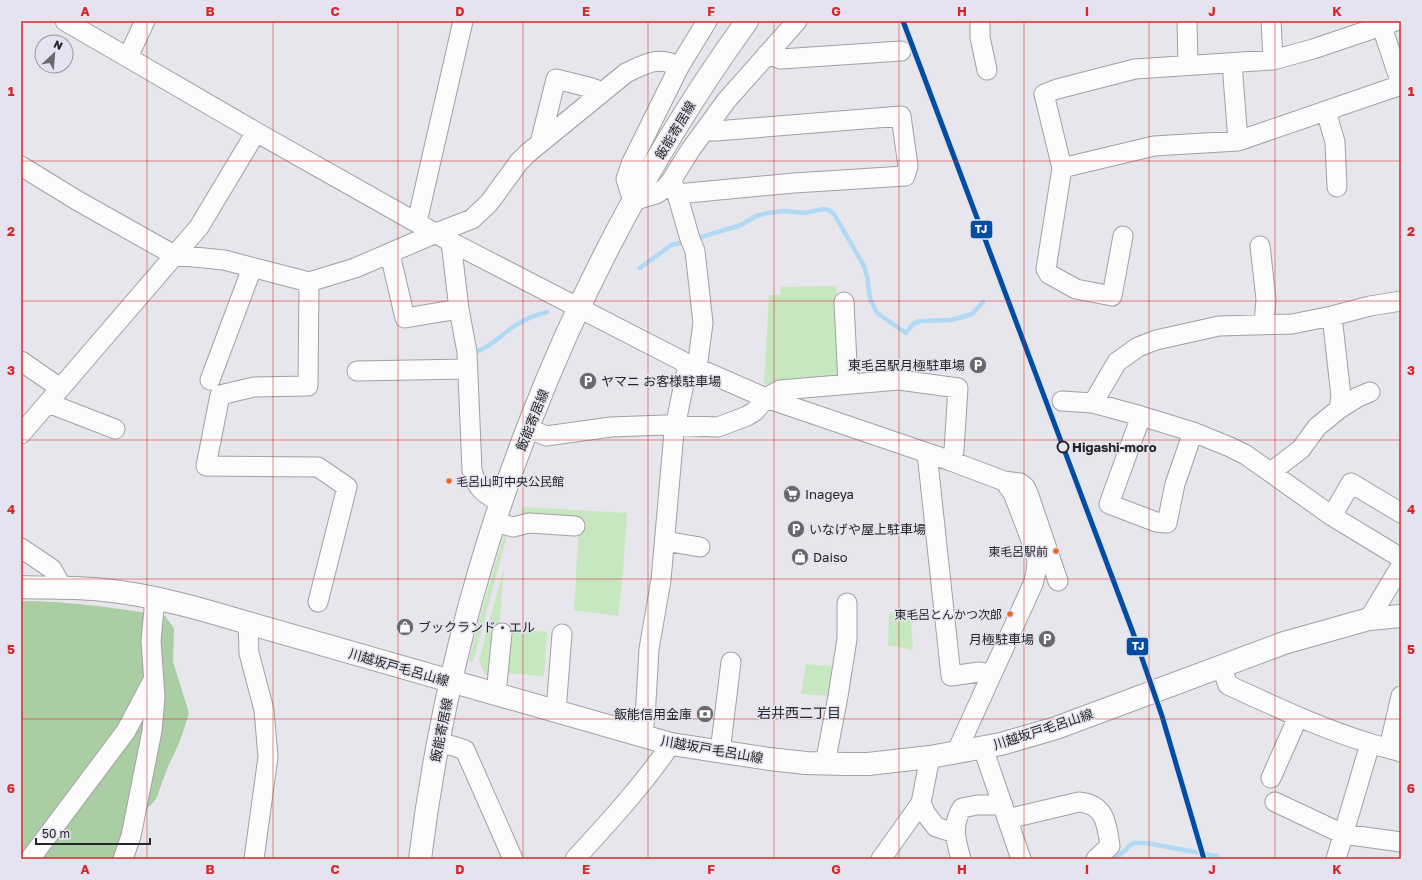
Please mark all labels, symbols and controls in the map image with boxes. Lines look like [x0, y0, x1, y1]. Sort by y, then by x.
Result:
text: A [80, 3, 90, 19]
text: B [205, 3, 215, 19]
text: C [330, 3, 340, 19]
text: D [455, 3, 465, 19]
text: E [582, 3, 590, 19]
text: F [707, 3, 715, 19]
text: G [831, 3, 841, 19]
text: H [957, 3, 967, 19]
text: I [1085, 3, 1089, 19]
text: J [1208, 3, 1216, 19]
text: K [1332, 3, 1342, 19]
north arrow [34, 34, 74, 74]
text: N [52, 37, 65, 52]
text: 1 [8, 83, 15, 99]
text: 1 [1408, 83, 1415, 99]
street label: 飯能寄居線 [651, 98, 699, 162]
line badge: TJ [970, 220, 993, 239]
text: TJ [975, 222, 987, 235]
text: 2 [7, 223, 15, 239]
text: 2 [1407, 223, 1415, 239]
parking icon: 東毛呂駅月極駐車場 [968, 355, 988, 375]
place label: 東毛呂駅月極駐車場 [848, 357, 965, 373]
text: 3 [7, 362, 15, 378]
text: 3 [1407, 362, 1415, 378]
parking icon: ヤマニ お客様駐車場 [578, 371, 598, 391]
place label: ヤマニ お客様駐車場 [601, 373, 721, 389]
street label: 飯能寄居線 [512, 387, 552, 453]
place label: Higashi-moro [1072, 439, 1157, 455]
marker: Higashi-moro [1056, 440, 1070, 454]
place label: 毛呂山町中央公民館 [456, 474, 564, 489]
marker: 毛呂山町中央公民館 [444, 476, 454, 486]
supermarket icon: Inageya [782, 484, 802, 504]
place label: Inageya [805, 486, 854, 502]
text: 4 [7, 501, 15, 517]
text: 4 [1407, 501, 1415, 517]
parking icon: いなげや屋上駐車場 [786, 519, 806, 539]
place label: いなげや屋上駐車場 [809, 521, 926, 537]
place label: 東毛呂駅前 [988, 544, 1048, 559]
marker: 東毛呂駅前 [1051, 546, 1061, 556]
shop icon: Daiso [790, 547, 810, 567]
place label: Daiso [813, 549, 848, 565]
place label: 東毛呂とんかつ次郎 [894, 607, 1002, 622]
marker: 東毛呂とんかつ次郎 [1005, 609, 1015, 619]
shop icon: ブックランド・エル [395, 617, 415, 637]
place label: ブックランド・エル [418, 619, 535, 635]
parking icon: 月極駐車場 [1037, 629, 1057, 649]
place label: 月極駐車場 [969, 631, 1034, 647]
line badge: TJ [1126, 637, 1149, 656]
text: TJ [1132, 639, 1144, 652]
text: 5 [7, 641, 15, 657]
text: 5 [1407, 641, 1415, 657]
street label: 川越坂戸毛呂山線 [347, 645, 451, 689]
street label: 飯能寄居線 [427, 697, 455, 763]
bank icon: 飯能信用金庫 [695, 704, 715, 724]
district label: 岩井西二丁目 [757, 704, 841, 721]
street label: 川越坂戸毛呂山線 [991, 705, 1095, 753]
place label: 飯能信用金庫 [614, 706, 692, 722]
street label: 川越坂戸毛呂山線 [659, 732, 765, 766]
text: 6 [7, 780, 15, 796]
text: 6 [1407, 780, 1415, 796]
scale bar [36, 820, 150, 846]
text: 50 m [42, 826, 70, 841]
text: A [80, 861, 90, 877]
text: B [205, 861, 215, 877]
text: C [330, 861, 340, 877]
text: D [455, 861, 465, 877]
text: E [582, 861, 590, 877]
text: F [707, 861, 715, 877]
text: G [831, 861, 841, 877]
text: H [957, 861, 967, 877]
text: I [1085, 861, 1089, 877]
text: J [1208, 861, 1216, 877]
text: K [1332, 861, 1342, 877]

